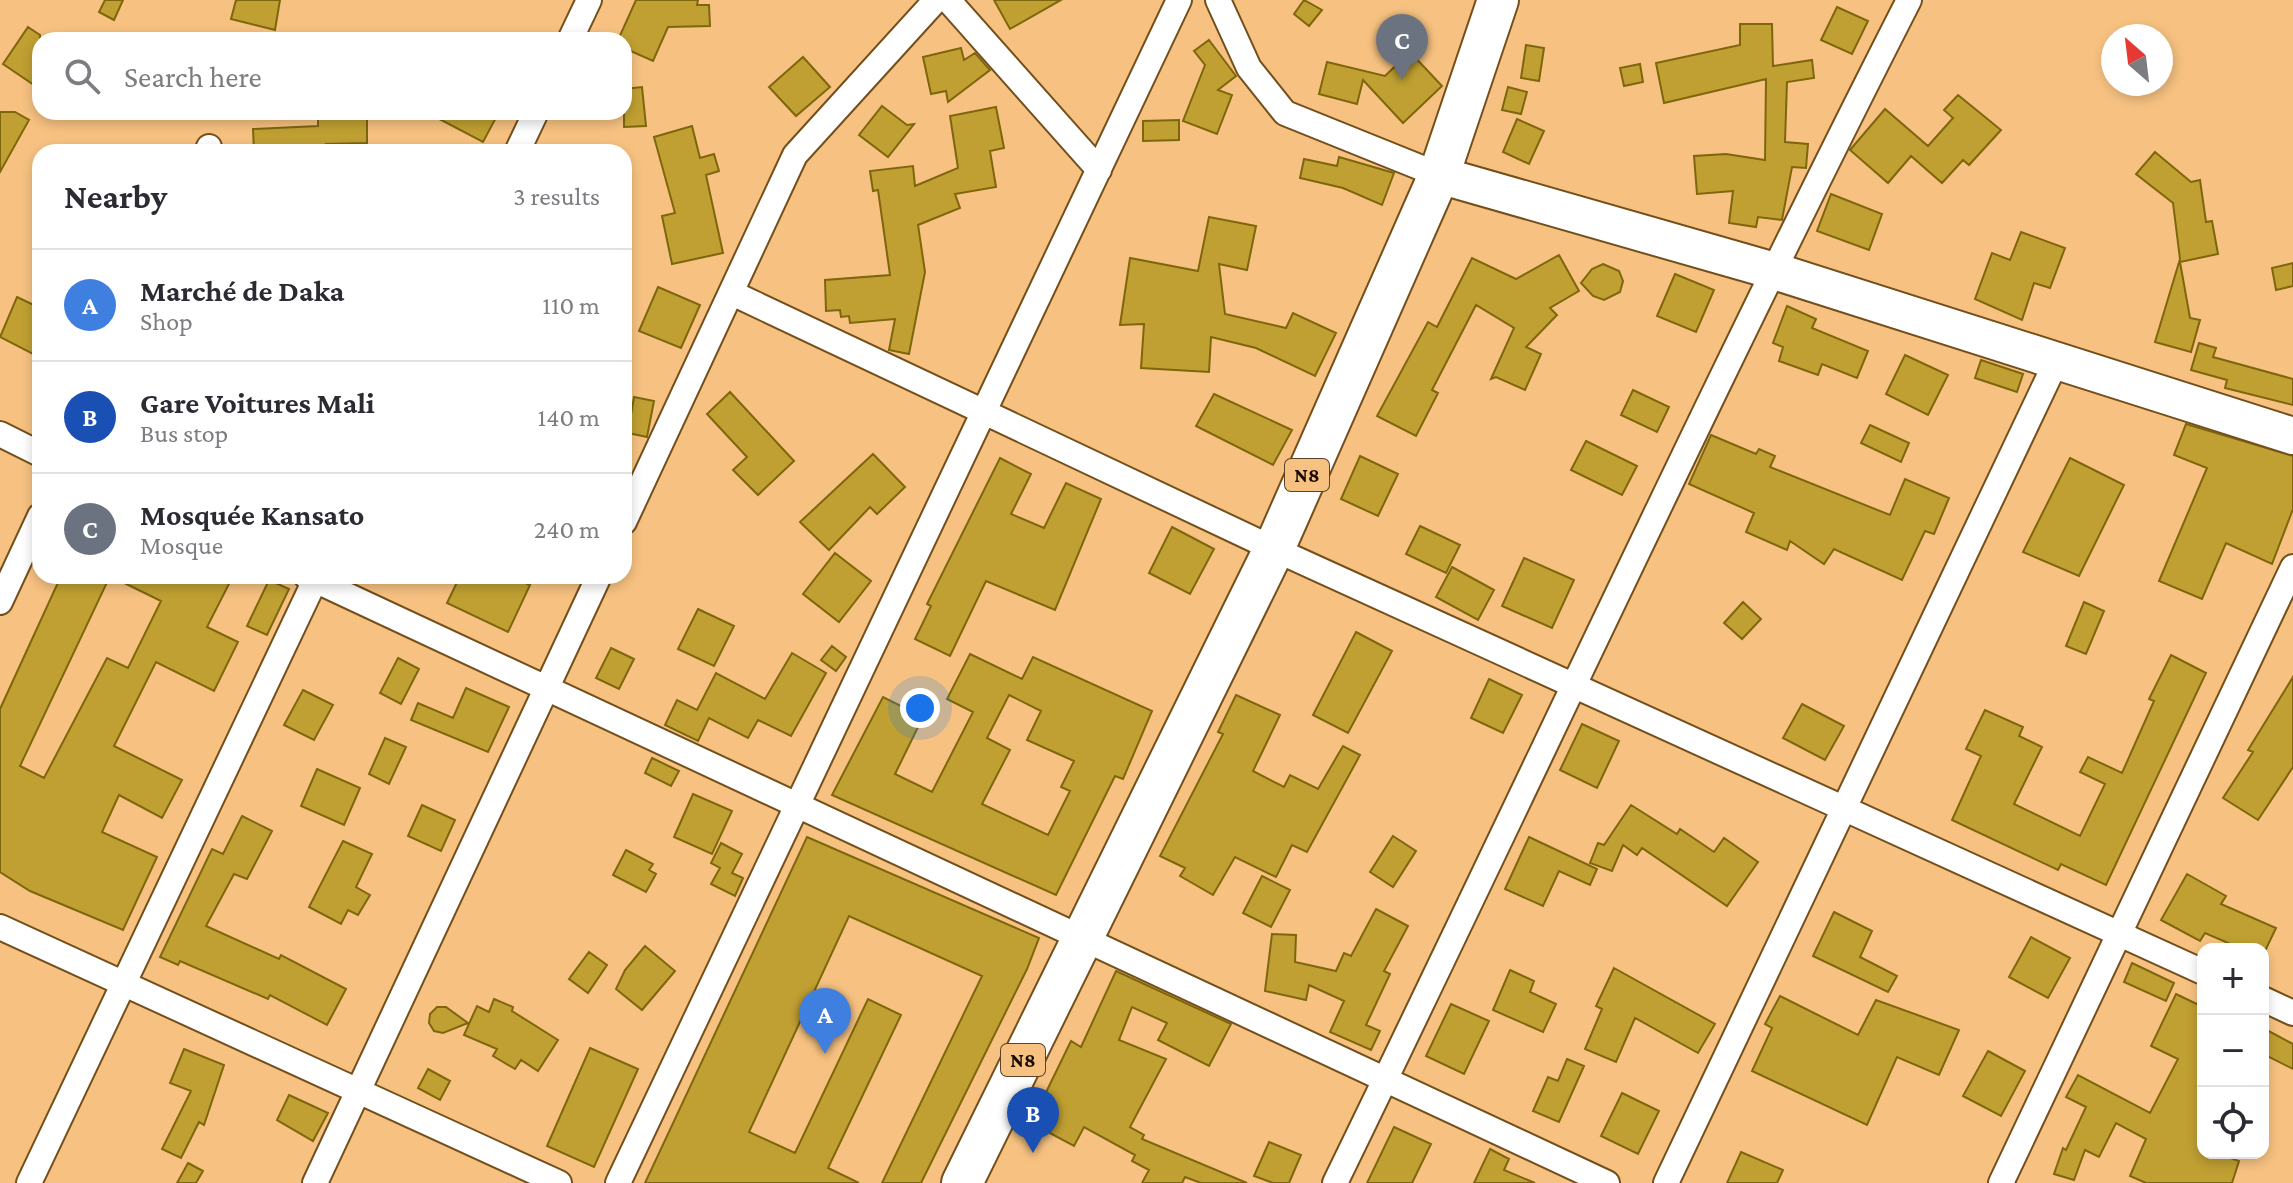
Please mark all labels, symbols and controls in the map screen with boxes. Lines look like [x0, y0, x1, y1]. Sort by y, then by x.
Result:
pin: C [1376, 14, 1428, 80]
north arrow [2101, 24, 2173, 96]
search box [32, 32, 632, 120]
icon: search [60, 54, 104, 98]
text: Search here [124, 60, 262, 93]
text: Nearby [64, 178, 167, 215]
text: 3 results [513, 182, 600, 211]
text: Marché de Daka [140, 274, 344, 307]
text: A [82, 291, 98, 320]
text: 110 m [542, 291, 600, 320]
text: Shop [140, 307, 193, 336]
text: Gare Voitures Mali [140, 386, 375, 419]
text: B [82, 403, 98, 432]
text: 140 m [538, 403, 600, 432]
text: Bus stop [140, 419, 228, 448]
road number: N8 [1285, 459, 1329, 491]
text: Mosquée Kansato [140, 498, 364, 531]
text: C [82, 515, 98, 544]
text: 240 m [534, 515, 600, 544]
text: Mosque [140, 531, 223, 560]
your location [900, 688, 940, 728]
map controls [2197, 943, 2269, 1159]
button: + [2197, 943, 2269, 1015]
pin: A [799, 988, 851, 1054]
button: − [2197, 1015, 2269, 1087]
road number: N8 [1001, 1044, 1045, 1076]
pin: B [1007, 1087, 1059, 1153]
button: locate [2197, 1087, 2269, 1159]

